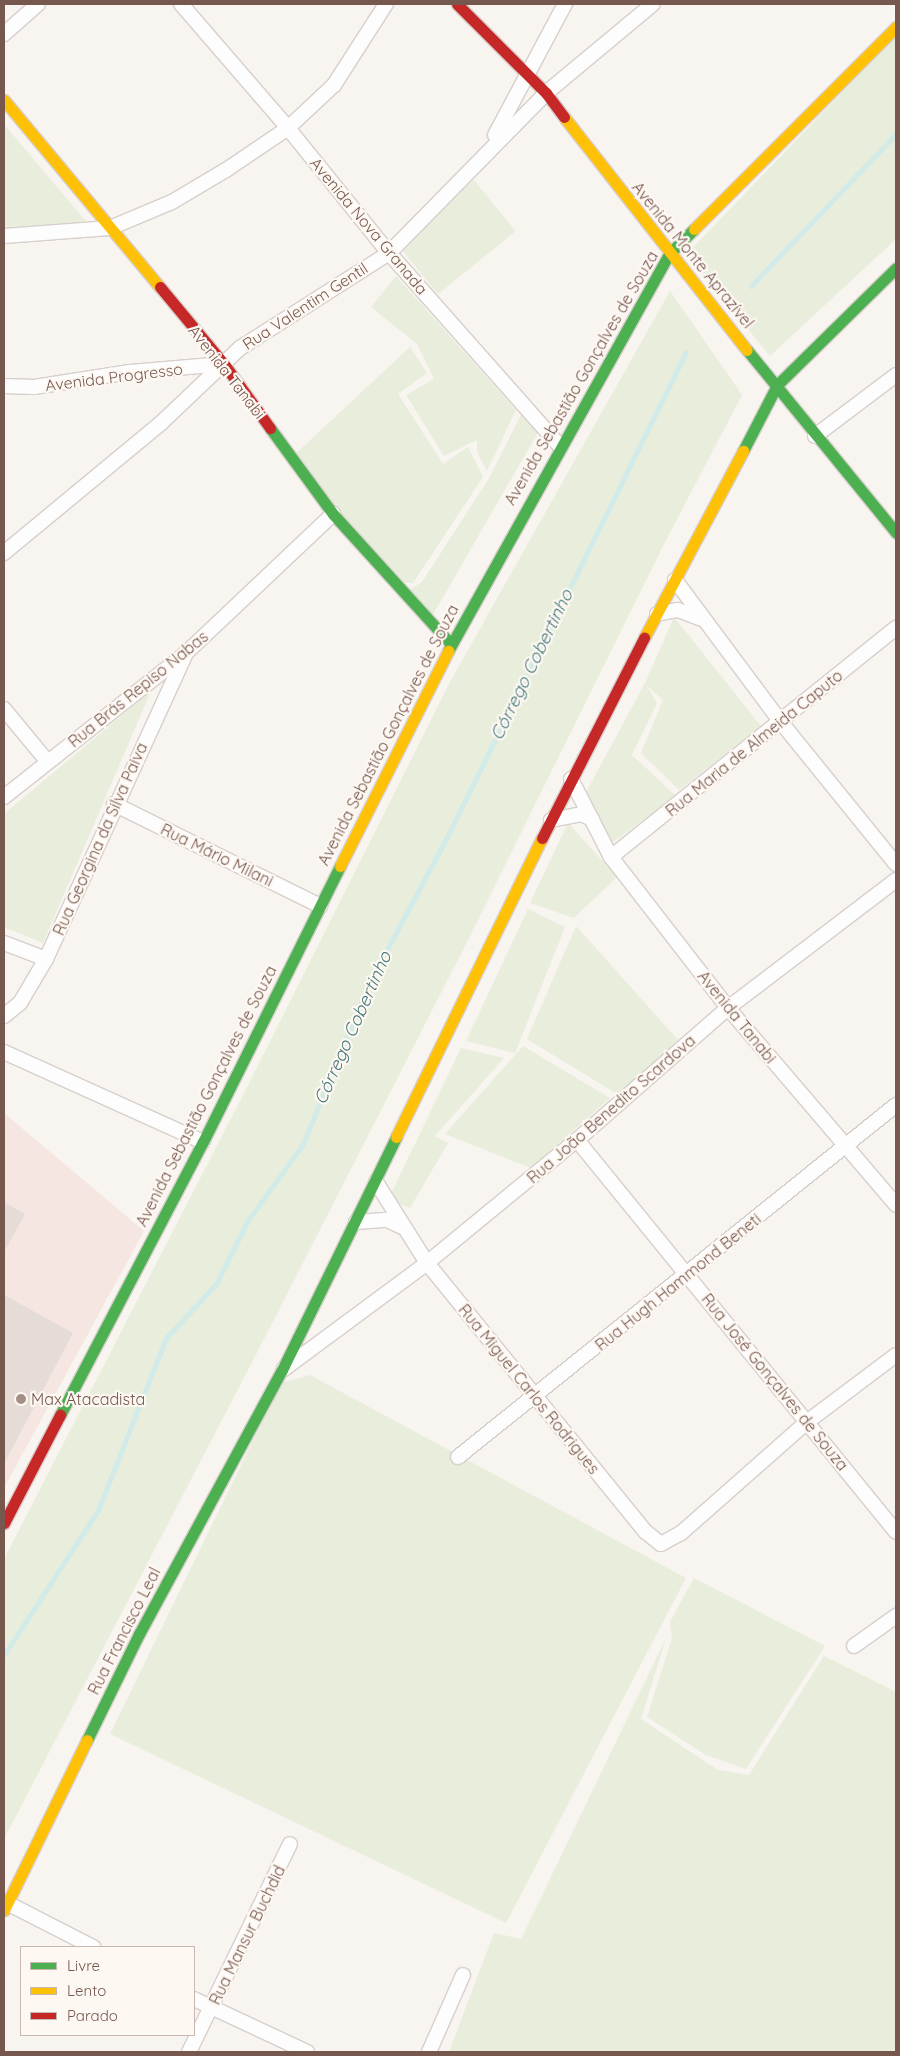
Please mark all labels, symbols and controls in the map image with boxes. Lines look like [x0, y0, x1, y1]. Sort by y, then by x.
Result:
street label: Avenida Nova Granada [306, 154, 432, 298]
street label: Avenida Monte Aprazível [628, 178, 758, 332]
street label: Avenida Sebastião Gonçalves de Souza [500, 248, 662, 508]
street label: Rua Valentim Gentil [239, 258, 371, 354]
street label: Avenida Tanabi [184, 321, 270, 423]
street label: Avenida Progresso [44, 359, 184, 395]
water label: Córrego Cobertinho [486, 586, 578, 744]
street label: Avenida Sebastião Gonçalves de Souza [314, 601, 462, 869]
street label: Rua Brás Repiso Nabas [64, 627, 212, 751]
street label: Rua Maria de Almeida Caputo [662, 666, 846, 820]
street label: Rua Georgina da Silva Paiva [49, 740, 151, 938]
street label: Rua Mário Milani [158, 819, 276, 891]
water label: Córrego Cobertinho [310, 948, 396, 1108]
street label: Avenida Sebastião Gonçalves de Souza [132, 962, 280, 1230]
street label: Avenida Tanabi [694, 967, 780, 1067]
street label: Rua João Benedito Scardova [523, 1031, 699, 1187]
street label: Rua Hugh Hammond Beneti [591, 1209, 765, 1355]
street label: Rua José Gonçalves de Souza [698, 1290, 852, 1474]
street label: Rua Miguel Carlos Rodrigues [455, 1300, 603, 1478]
place label: Max Atacadista [31, 1389, 145, 1409]
marker: Max Atacadista [15, 1393, 27, 1405]
street label: Rua Francisco Leal [84, 1564, 164, 1698]
street label: Rua Mansur Buchdid [205, 1862, 289, 2008]
legend [20, 1946, 195, 2036]
text: Livre [67, 1956, 100, 1975]
text: Lento [67, 1981, 106, 2000]
text: Parado [67, 2006, 118, 2025]

